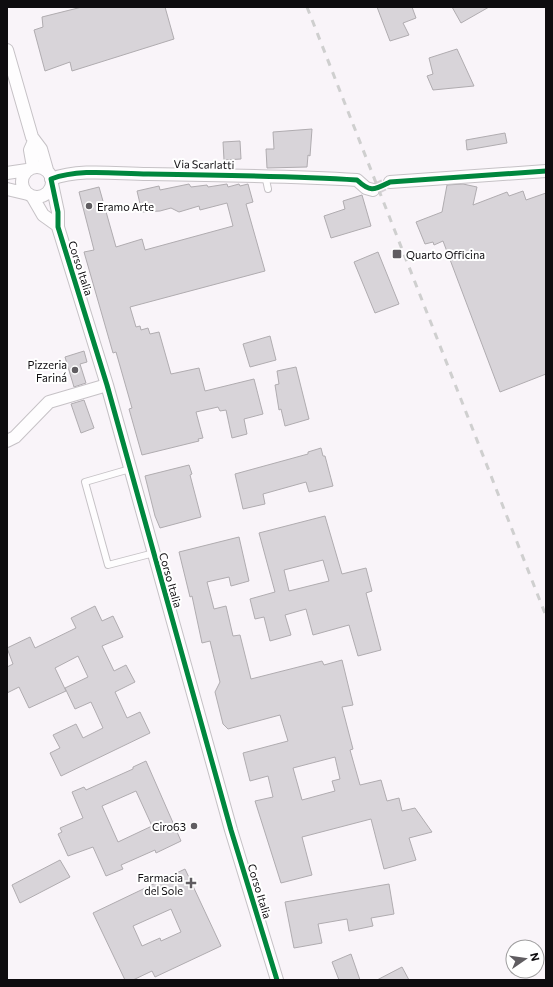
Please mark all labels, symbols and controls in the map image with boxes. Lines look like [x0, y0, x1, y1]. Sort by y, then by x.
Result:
street label: Via Scarlatti [174, 157, 235, 171]
place label: Eramo Arte [97, 200, 154, 213]
marker: Eramo Arte [84, 201, 94, 211]
street label: Corso Italia [66, 239, 96, 297]
marker: Quarto Officina [391, 248, 403, 260]
place label: Quarto Officina [406, 248, 485, 261]
place label: Pizzeria Fariná [28, 358, 67, 384]
marker: Pizzeria Fariná [70, 365, 80, 375]
street label: Corso Italia [157, 551, 185, 609]
place label: Ciro63 [152, 820, 186, 833]
marker: Ciro63 [189, 821, 199, 831]
street label: Corso Italia [245, 862, 275, 920]
place label: Farmacia del Sole [137, 871, 183, 897]
marker: Farmacia del Sole [186, 878, 196, 888]
north arrow [505, 939, 545, 979]
text: N [528, 951, 542, 962]

